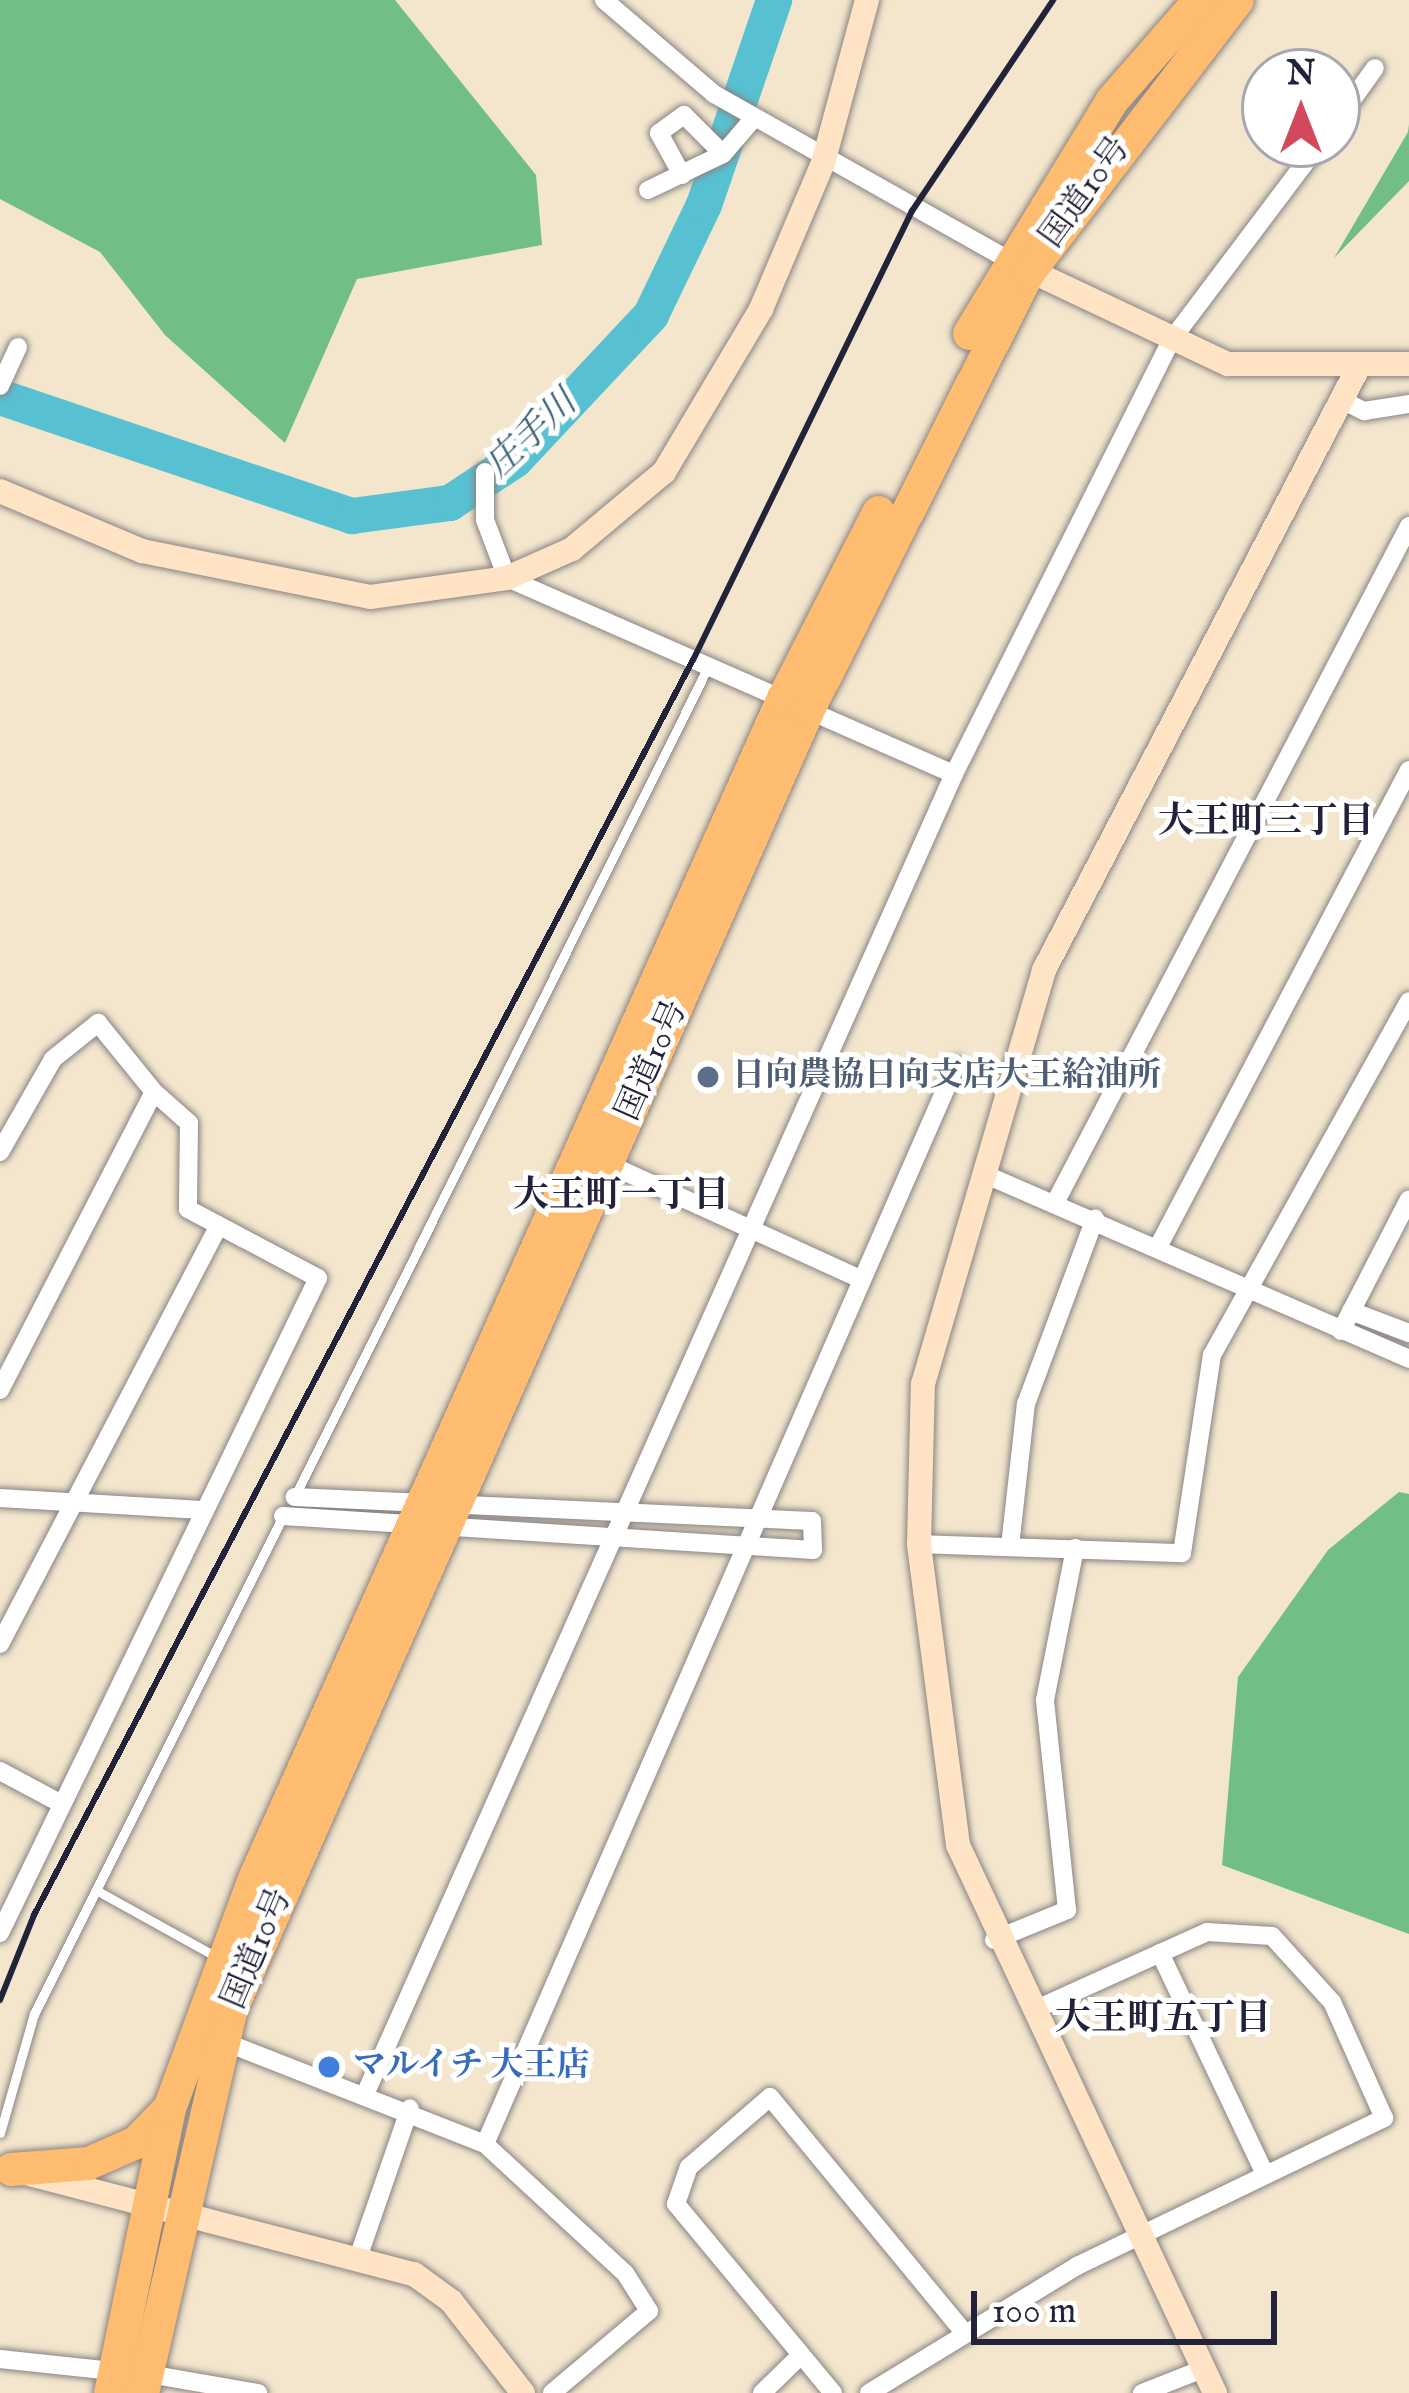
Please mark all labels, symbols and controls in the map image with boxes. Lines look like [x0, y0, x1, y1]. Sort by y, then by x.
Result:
north arrow [1241, 48, 1361, 168]
text: N [1287, 54, 1315, 96]
street label: 国道10号 [1033, 130, 1139, 256]
water label: 庄手川 [478, 382, 586, 488]
district label: 大王町三丁目 [1158, 801, 1374, 845]
street label: 国道10号 [609, 995, 697, 1127]
place label: 日向農協日向支店大王給油所 [732, 1057, 1161, 1097]
marker: 日向農協日向支店大王給油所 [695, 1064, 721, 1090]
district label: 大王町一丁目 [513, 1175, 729, 1219]
street label: 国道10号 [215, 1883, 301, 2015]
district label: 大王町五丁目 [1055, 1998, 1271, 2042]
place label: マルイチ 大王店 [353, 2047, 591, 2087]
marker: マルイチ 大王店 [316, 2054, 342, 2080]
scale bar [977, 2267, 1283, 2341]
text: 100 m [992, 2289, 1076, 2335]

